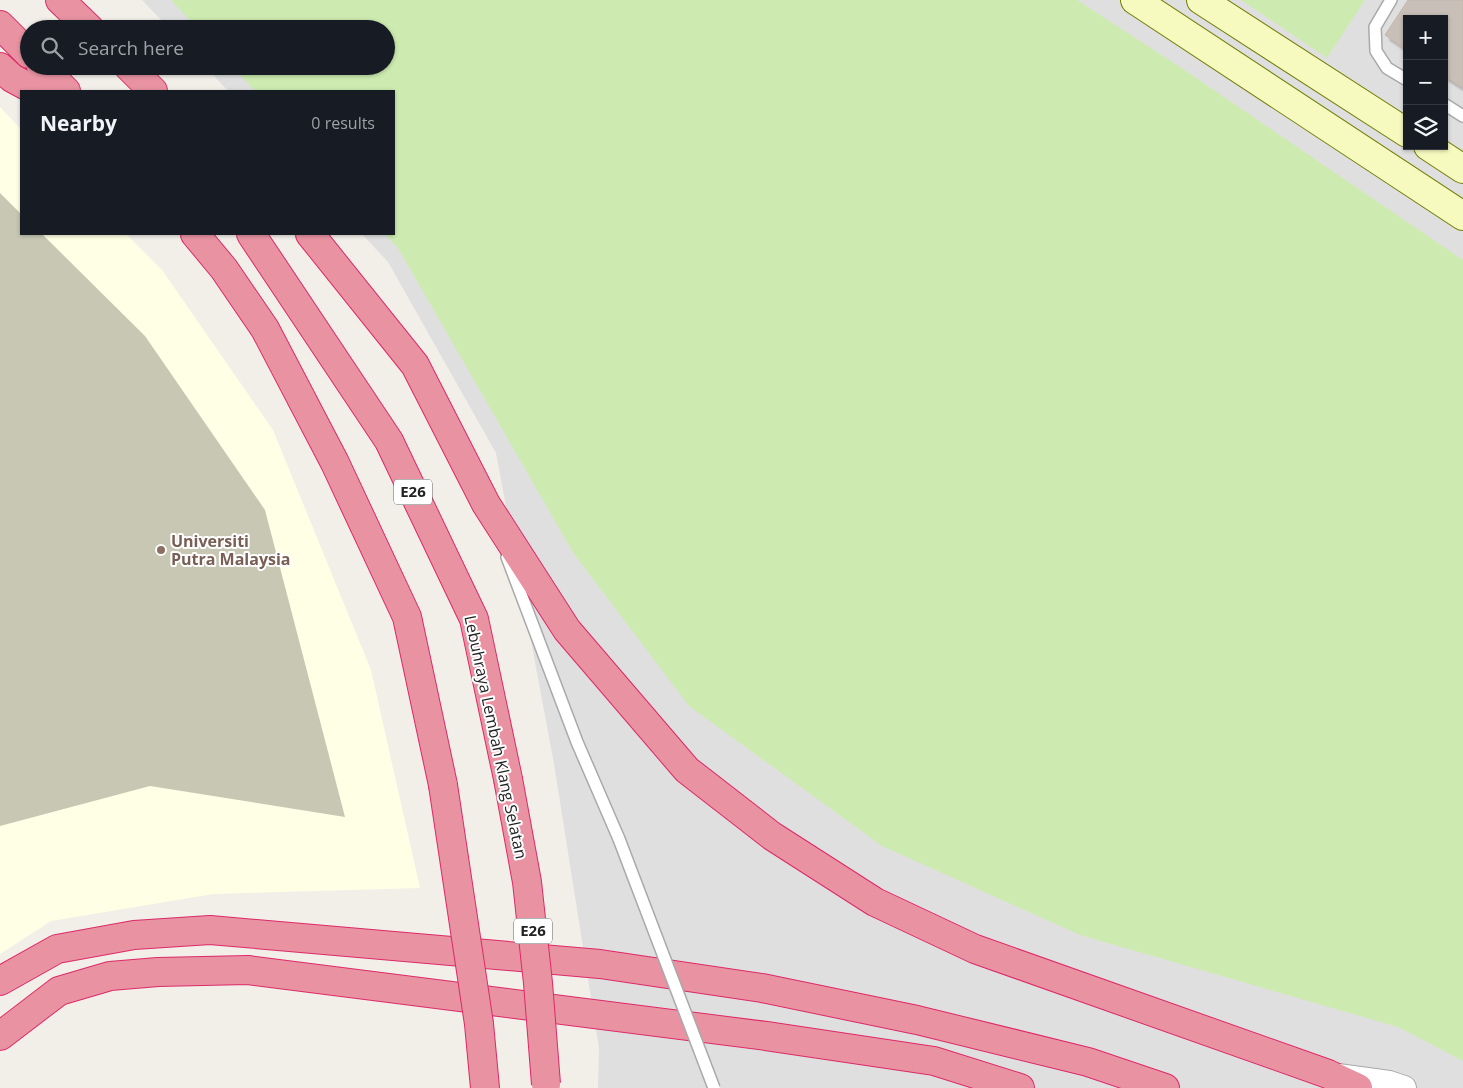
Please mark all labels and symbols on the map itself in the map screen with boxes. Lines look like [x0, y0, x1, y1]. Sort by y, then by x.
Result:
road number: E26 [394, 480, 432, 504]
place label: Universiti Putra Malaysia [171, 530, 291, 570]
marker: Universiti Putra Malaysia [155, 544, 167, 556]
street label: Lebuhraya Lembah Klang Selatan [459, 613, 533, 861]
road number: E26 [514, 918, 552, 944]

